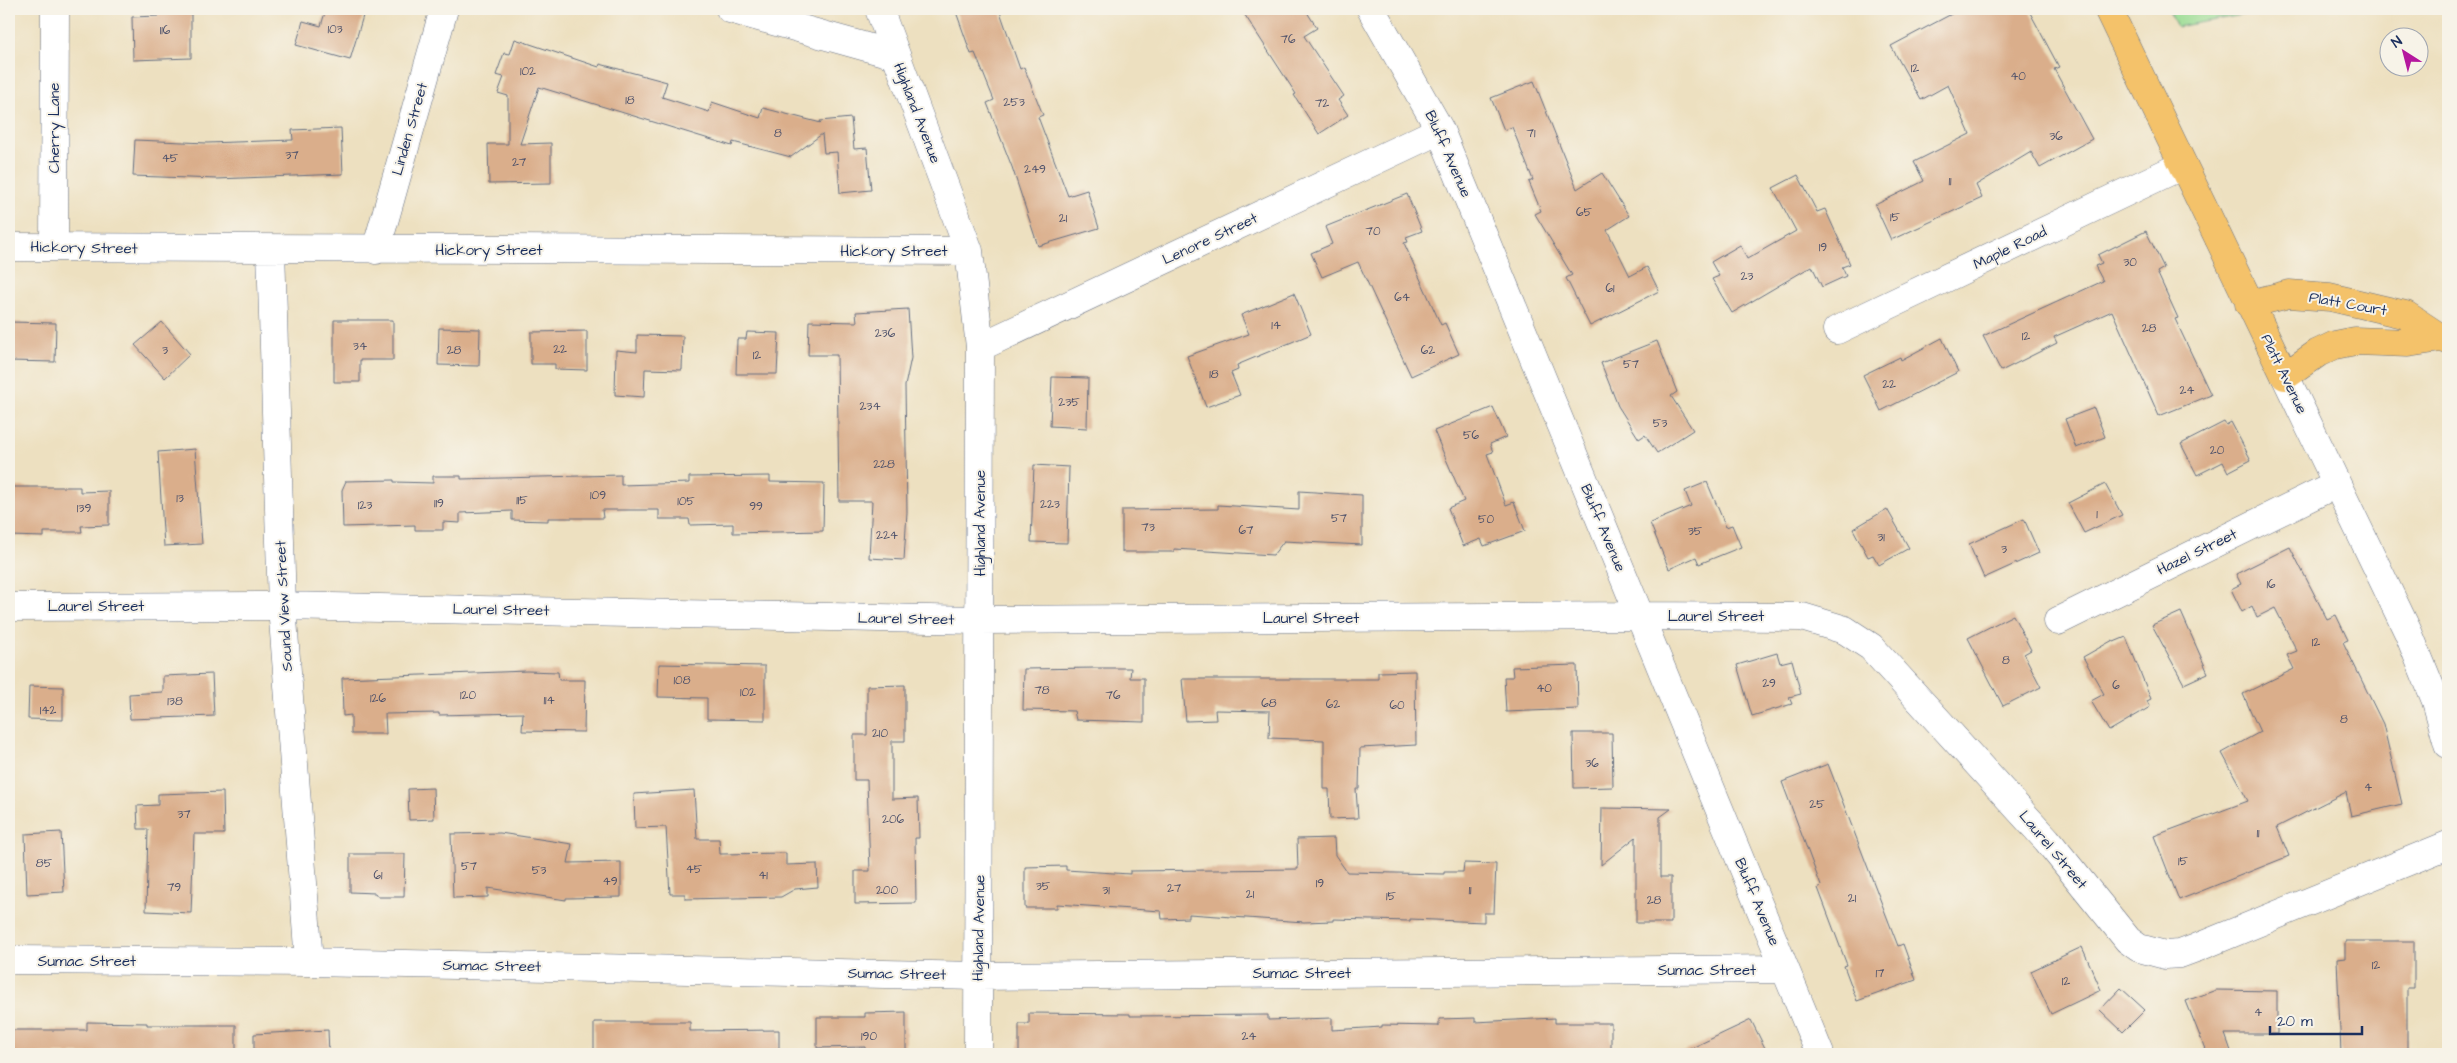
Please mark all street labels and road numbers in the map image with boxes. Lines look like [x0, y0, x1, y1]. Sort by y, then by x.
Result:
street label: Highland Avenue [887, 60, 946, 167]
street label: Linden Street [387, 80, 433, 178]
street label: Cherry Lane [44, 83, 66, 173]
street label: Bluff Avenue [1419, 107, 1477, 201]
street label: Lenore Street [1159, 208, 1261, 270]
street label: Maple Road [1970, 221, 2051, 275]
street label: Hickory Street [30, 237, 138, 260]
street label: Hickory Street [435, 240, 543, 262]
street label: Hickory Street [840, 241, 948, 263]
street label: Platt Court [2307, 287, 2389, 321]
street label: Platt Avenue [2256, 331, 2312, 417]
street label: Highland Avenue [970, 470, 992, 576]
street label: Bluff Avenue [1575, 481, 1631, 575]
street label: Hazel Street [2153, 524, 2241, 580]
street label: Sound View Street [270, 540, 298, 672]
street label: Laurel Street [48, 596, 144, 617]
street label: Laurel Street [452, 599, 550, 621]
street label: Laurel Street [1668, 606, 1764, 627]
street label: Laurel Street [857, 608, 955, 630]
street label: Laurel Street [1263, 608, 1359, 629]
street label: Laurel Street [2014, 806, 2092, 894]
street label: Bluff Avenue [1729, 855, 1785, 949]
street label: Highland Avenue [968, 875, 991, 981]
street label: Sumac Street [38, 951, 136, 972]
street label: Sumac Street [443, 955, 541, 977]
street label: Sumac Street [1658, 960, 1756, 981]
street label: Sumac Street [848, 963, 946, 985]
street label: Sumac Street [1253, 963, 1351, 984]

